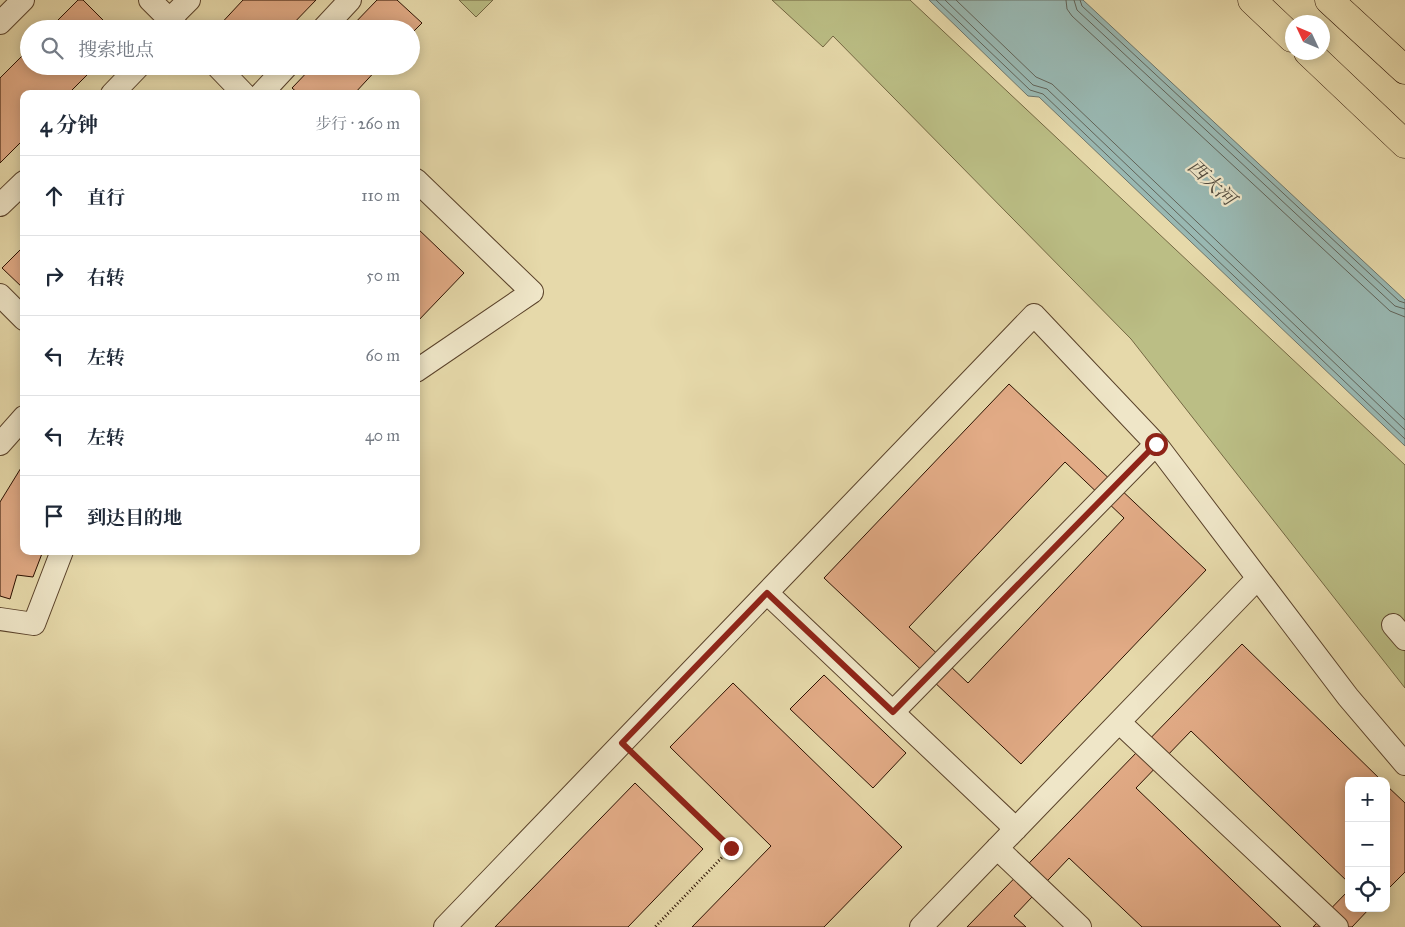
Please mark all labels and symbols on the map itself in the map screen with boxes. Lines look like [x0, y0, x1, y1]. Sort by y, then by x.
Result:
north arrow [1285, 15, 1330, 60]
water label: 西大河 [1183, 155, 1243, 212]
route start [1145, 433, 1168, 456]
route end [720, 837, 743, 860]

